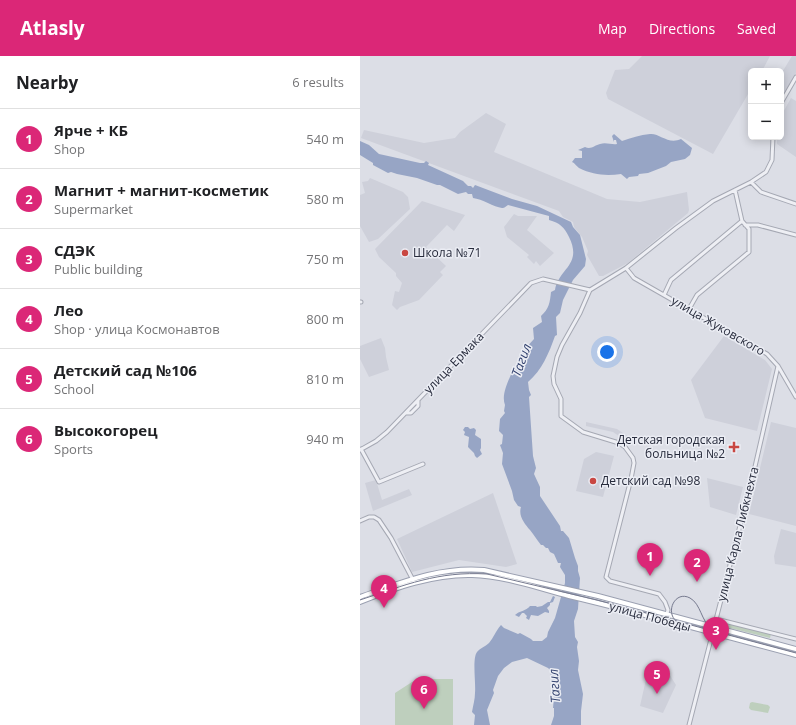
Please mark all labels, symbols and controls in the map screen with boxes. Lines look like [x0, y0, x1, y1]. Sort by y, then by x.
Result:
text: Atlasly [20, 15, 85, 41]
text: Map [598, 19, 627, 38]
text: Directions [649, 19, 715, 38]
text: Saved [737, 19, 776, 38]
map controls [748, 68, 784, 140]
button: + [748, 68, 784, 104]
text: Nearby [16, 71, 78, 94]
text: 6 results [292, 73, 344, 91]
button: − [748, 104, 784, 140]
text: Ярче + КБ [54, 120, 128, 140]
text: 1 [25, 130, 33, 148]
text: 540 m [306, 130, 344, 148]
text: Shop [54, 140, 85, 158]
text: Магнит + магнит-косметик [54, 180, 269, 200]
text: 2 [25, 190, 33, 208]
text: 580 m [306, 190, 344, 208]
text: Supermarket [54, 200, 133, 218]
text: СДЭК [54, 240, 95, 260]
place label: Школа №71 [413, 244, 481, 261]
marker: Школа №71 [400, 248, 410, 258]
text: 3 [25, 250, 33, 268]
text: 750 m [306, 250, 344, 268]
text: Public building [54, 260, 143, 278]
street label: улица Жуковского [668, 292, 768, 359]
text: Лео [54, 300, 83, 320]
text: 4 [25, 310, 33, 328]
text: 800 m [306, 310, 344, 328]
text: Shop · улица Космонавтов [54, 320, 220, 338]
street label: улица Ермака [420, 328, 488, 397]
water label: Тагил [507, 341, 535, 379]
your location [597, 342, 617, 362]
text: Детский сад №106 [54, 360, 197, 380]
text: 5 [25, 370, 33, 388]
text: 810 m [306, 370, 344, 388]
text: School [54, 380, 94, 398]
text: Высокогорец [54, 420, 158, 440]
text: 6 [25, 430, 33, 448]
text: 940 m [306, 430, 344, 448]
place label: Детская городская больница №2 [617, 431, 725, 462]
text: Sports [54, 440, 93, 458]
marker: Детская городская больница №2 [728, 441, 740, 453]
street label: улица Карла Либкнехта [713, 465, 762, 603]
place label: Детский сад №98 [601, 472, 700, 489]
marker: Детский сад №98 [588, 476, 598, 486]
pin: 1 [637, 543, 663, 576]
pin: 2 [684, 549, 710, 582]
pin: 4 [371, 575, 397, 608]
street label: улица Победы [607, 597, 693, 636]
pin: 3 [703, 617, 729, 650]
pin: 5 [644, 661, 670, 694]
water label: Тагил [544, 668, 564, 704]
pin: 6 [411, 676, 437, 709]

